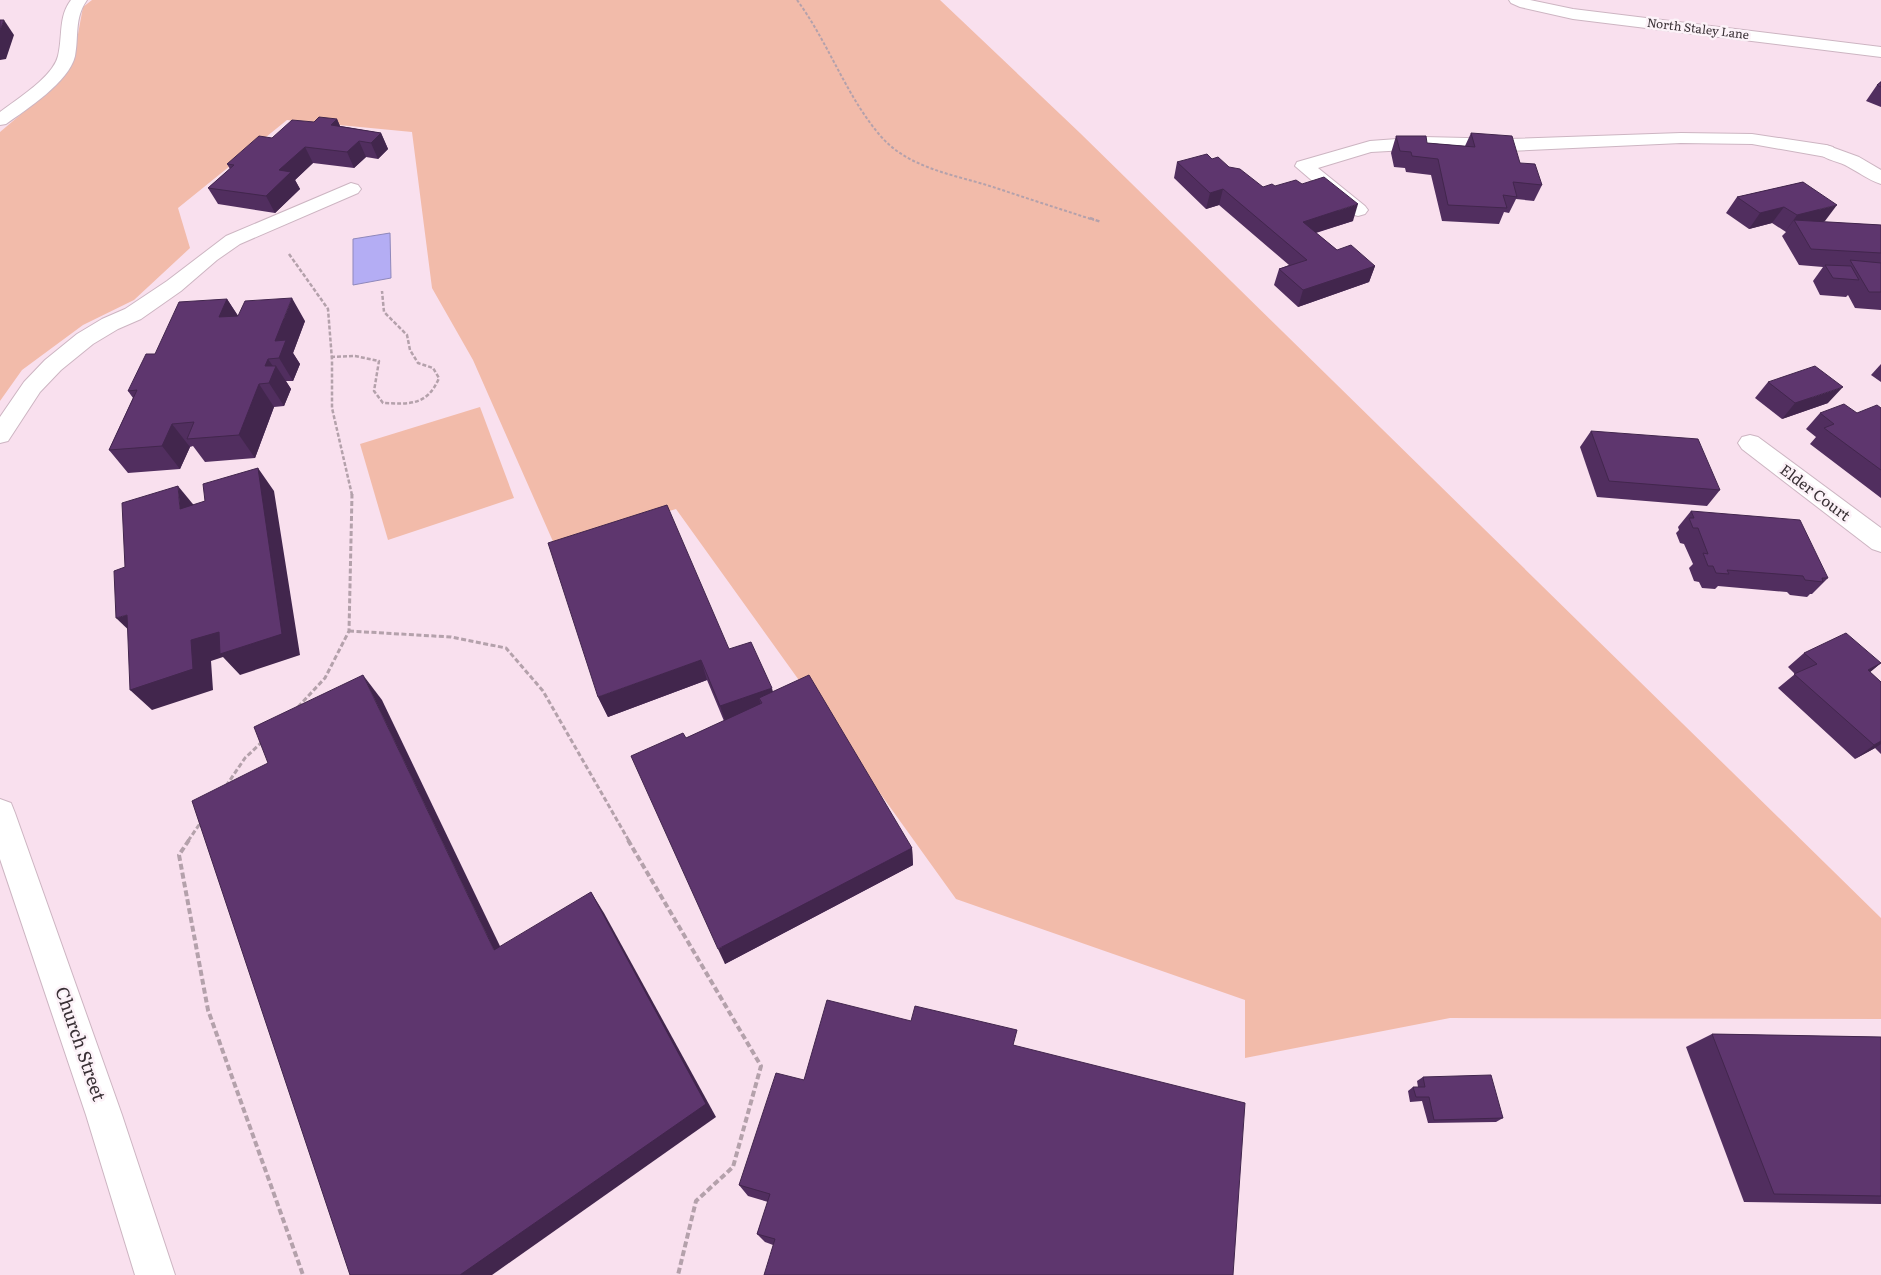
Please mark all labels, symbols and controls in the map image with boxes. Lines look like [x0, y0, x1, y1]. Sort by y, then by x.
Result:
street label: North Staley Lane [1646, 13, 1750, 43]
street label: Elder Court [1776, 458, 1856, 526]
street label: Church Street [49, 983, 114, 1105]

